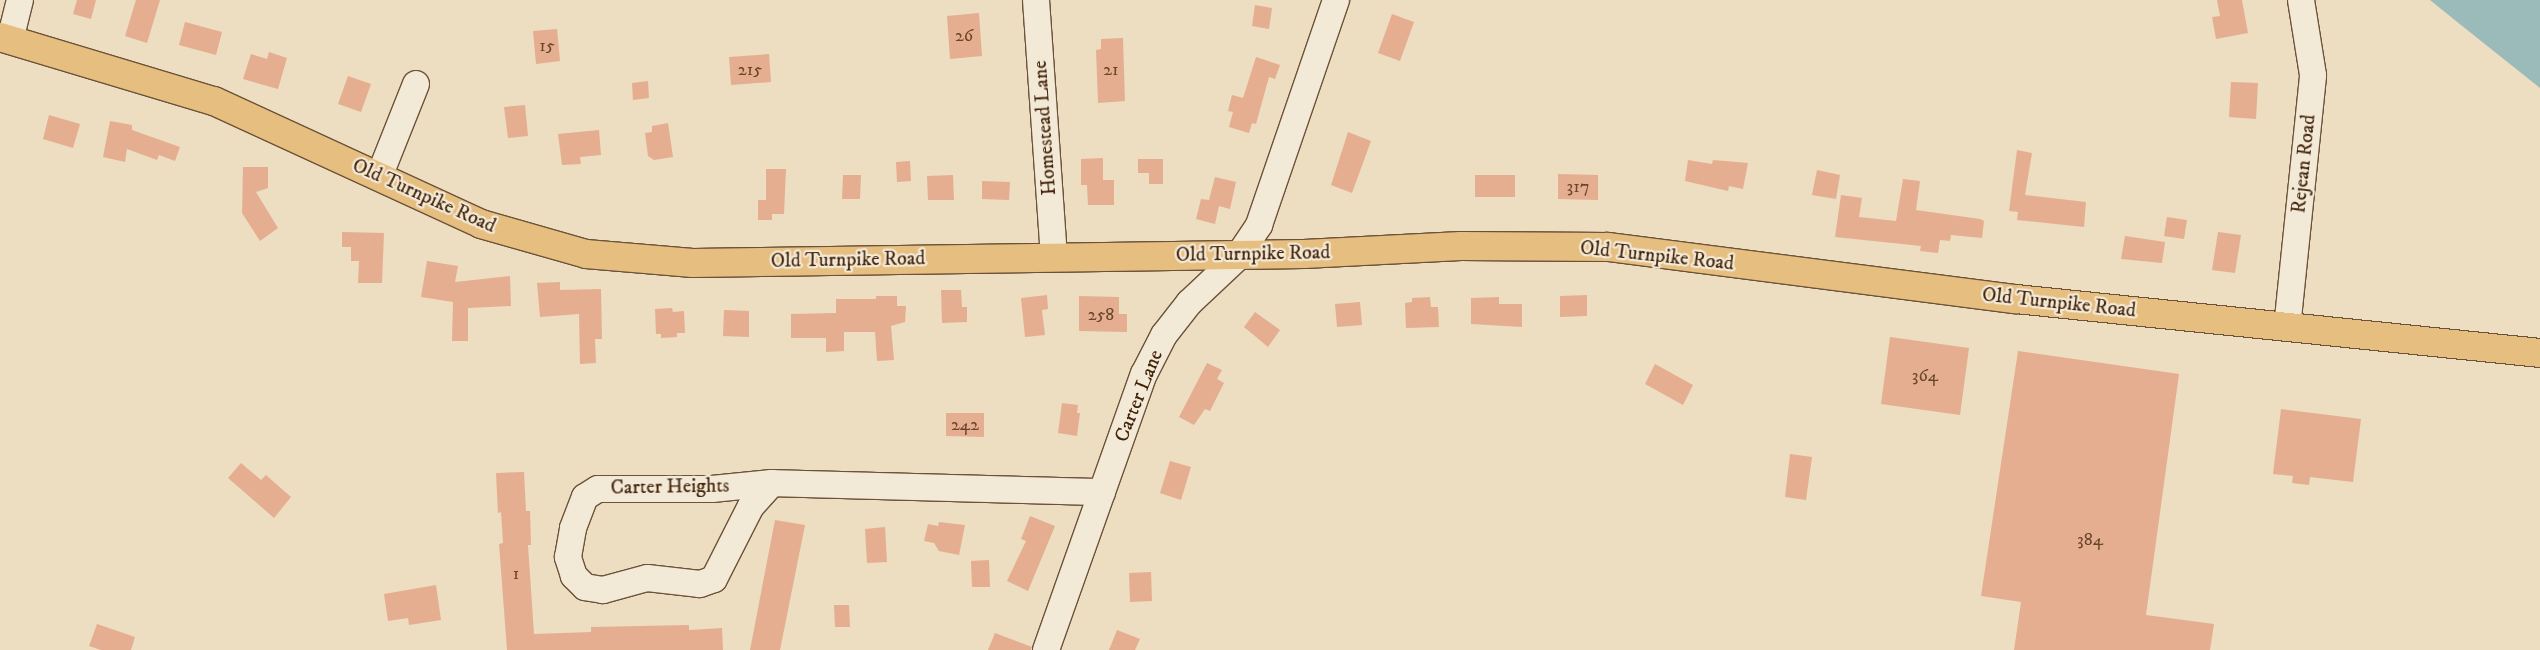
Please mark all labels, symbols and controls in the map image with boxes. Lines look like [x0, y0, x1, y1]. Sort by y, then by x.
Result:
house number: 26 [955, 25, 973, 47]
house number: 15 [539, 35, 555, 57]
house number: 215 [738, 59, 762, 81]
house number: 21 [1103, 59, 1119, 81]
street label: Homestead Lane [1028, 60, 1062, 196]
street label: Rejean Road [2287, 113, 2321, 215]
street label: Old Turnpike Road [349, 154, 499, 238]
house number: 317 [1567, 176, 1589, 198]
street label: Old Turnpike Road [1579, 236, 1735, 276]
street label: Old Turnpike Road [1176, 241, 1330, 267]
street label: Old Turnpike Road [771, 247, 925, 273]
street label: Old Turnpike Road [1981, 283, 2137, 323]
house number: 258 [1088, 304, 1114, 326]
street label: Carter Lane [1110, 346, 1168, 446]
house number: 364 [1912, 365, 1938, 387]
house number: 242 [951, 414, 979, 436]
street label: Carter Heights [610, 474, 730, 500]
house number: 384 [2077, 529, 2103, 551]
house number: 1 [513, 563, 519, 585]

